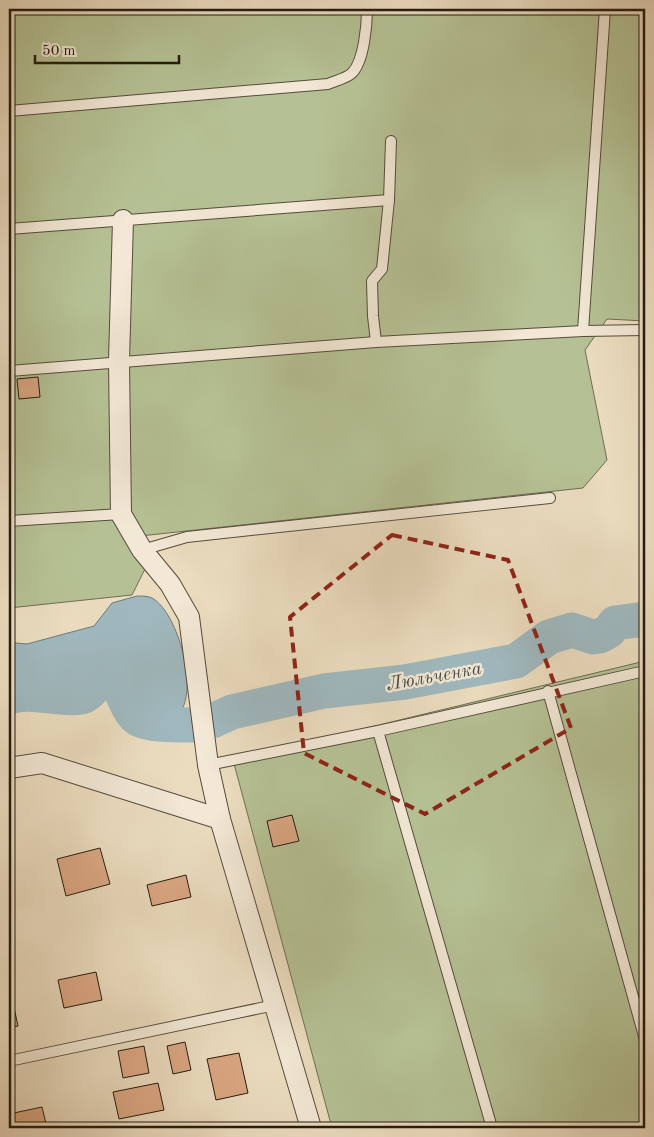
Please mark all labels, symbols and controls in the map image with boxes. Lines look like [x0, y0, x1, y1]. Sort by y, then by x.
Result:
scale bar [35, 32, 179, 64]
text: 50 m [42, 44, 76, 59]
water label: Люльченка [385, 660, 483, 695]

